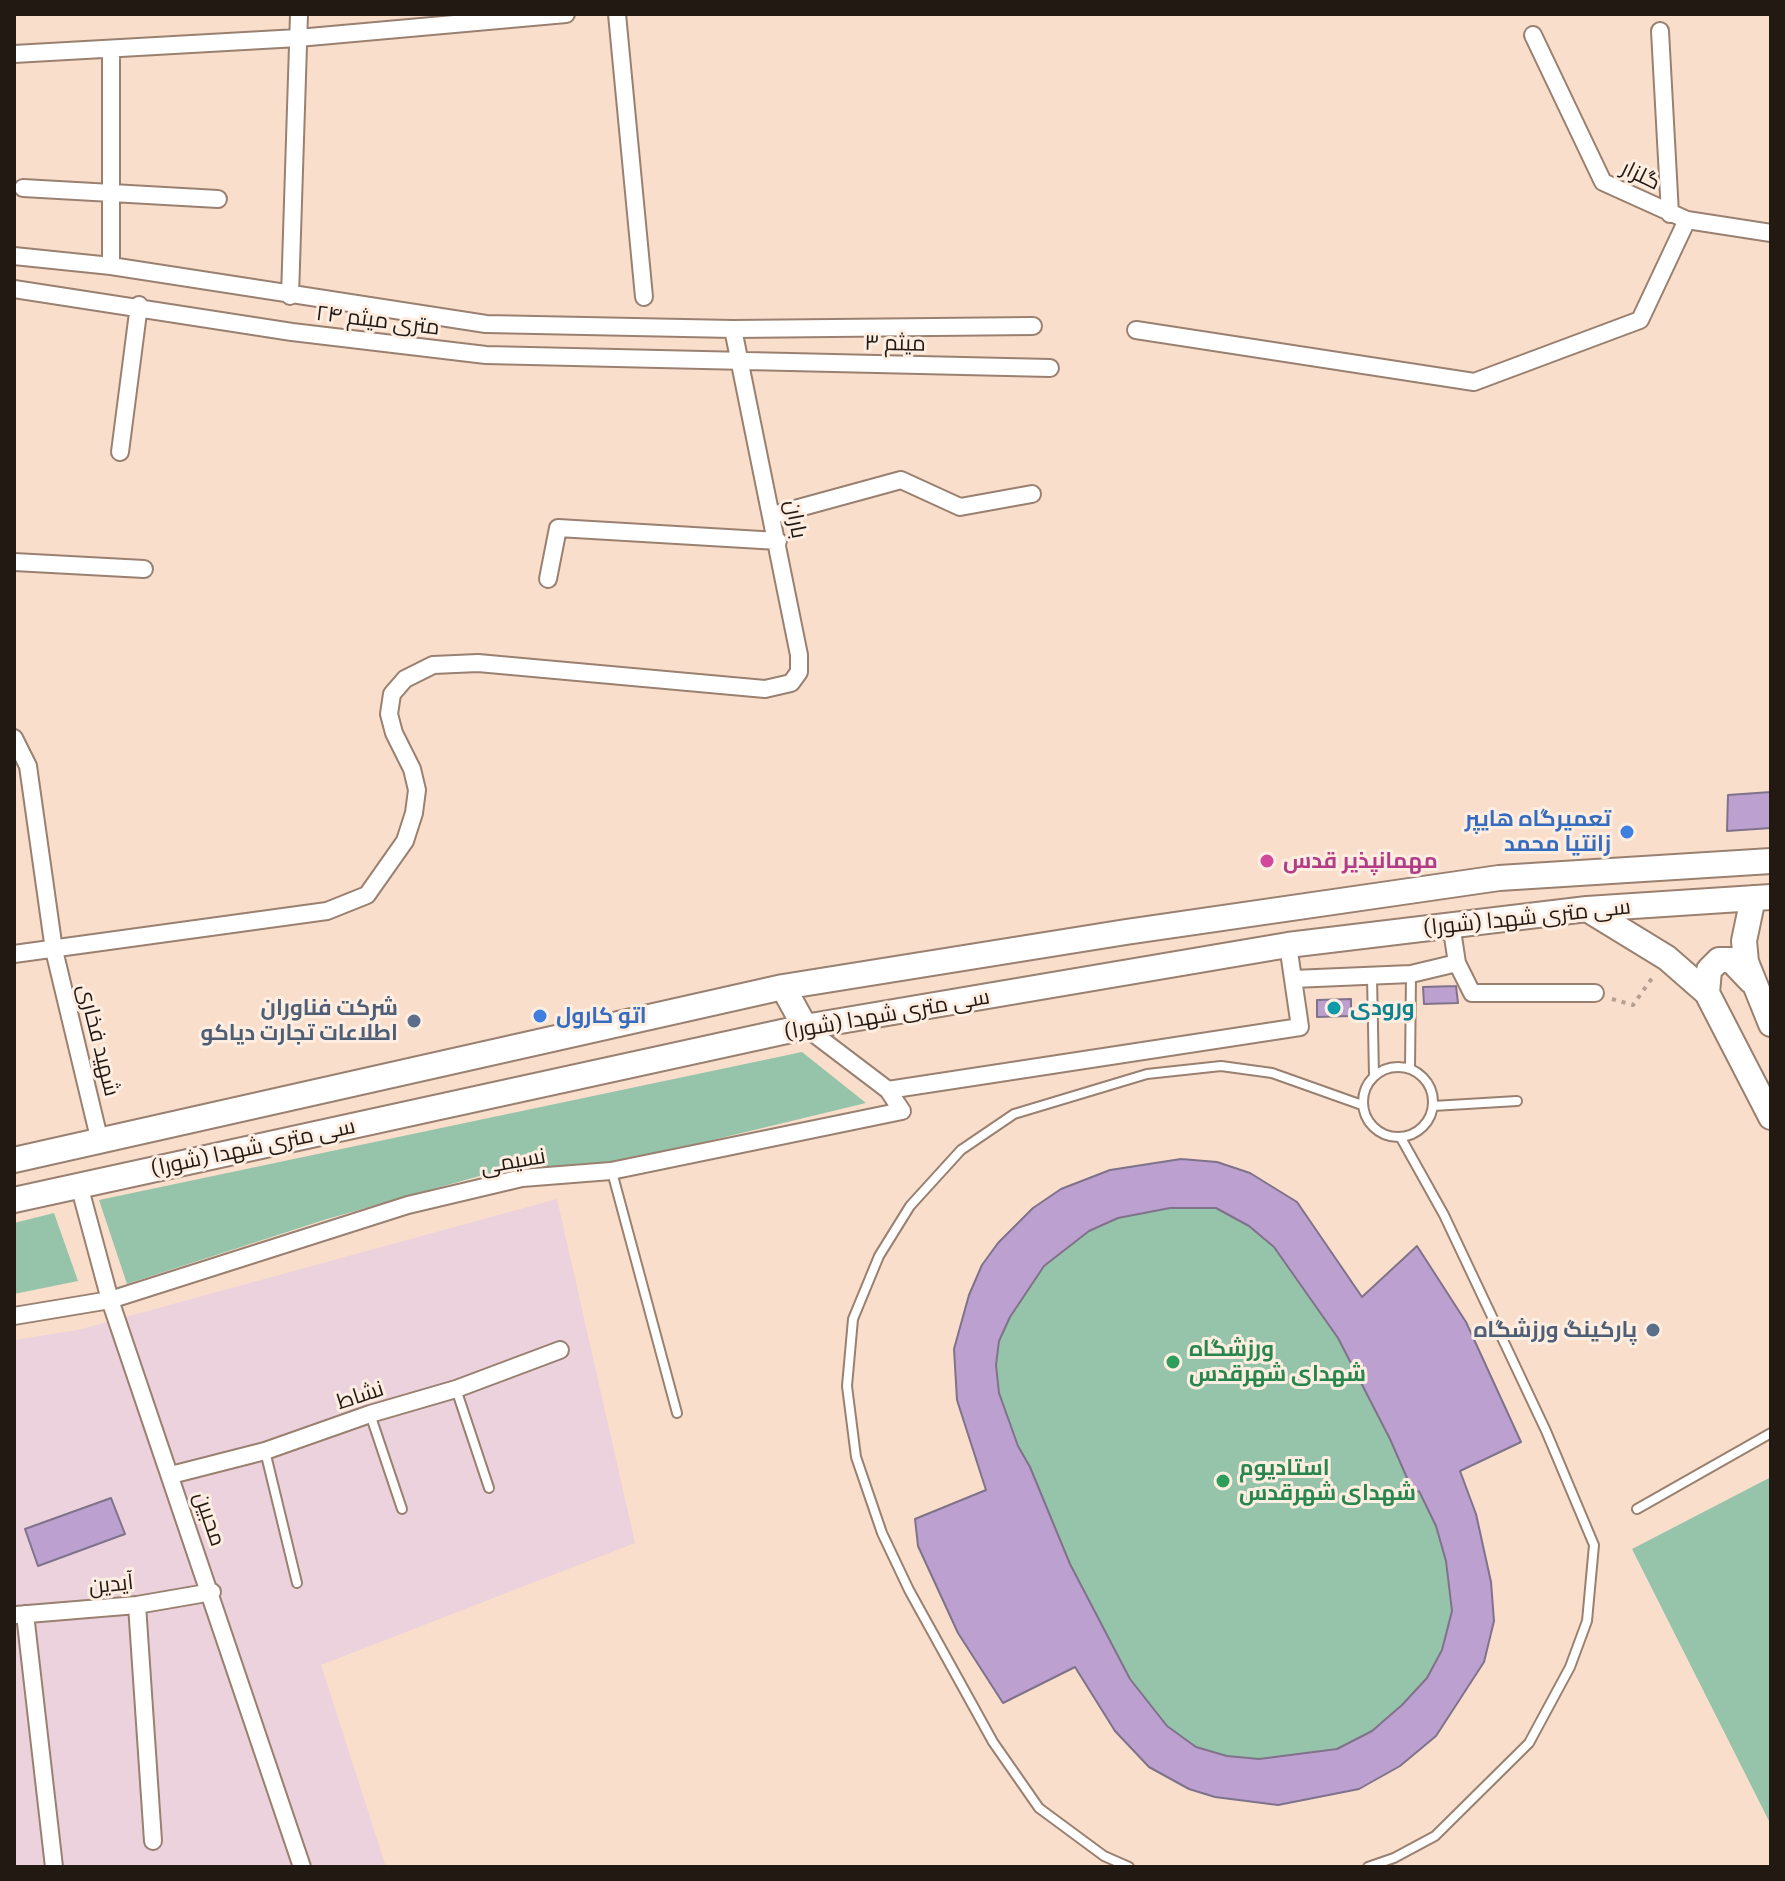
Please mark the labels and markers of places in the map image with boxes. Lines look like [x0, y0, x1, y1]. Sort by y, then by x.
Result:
place label: تعمیرگاه هایپر زانتیا محمد [1465, 806, 1611, 858]
marker: تعمیرگاه هایپر زانتیا محمد [1618, 823, 1636, 841]
place label: مهمانپذیر قدس [1283, 848, 1438, 874]
marker: مهمانپذیر قدس [1258, 852, 1276, 870]
place label: شرکت فناوران اطلاعات تجارت دیاکو [201, 995, 398, 1046]
place label: ورودی [1350, 995, 1415, 1021]
marker: ورودی [1325, 999, 1343, 1017]
place label: اتو کارول [556, 1003, 647, 1029]
marker: اتو کارول [531, 1007, 549, 1025]
marker: شرکت فناوران اطلاعات تجارت دیاکو [405, 1012, 423, 1030]
place label: پارکینگ ورزشگاه [1474, 1317, 1637, 1343]
marker: پارکینگ ورزشگاه [1644, 1321, 1662, 1339]
place label: ورزشگاه شهدای شهرقدس [1189, 1336, 1366, 1388]
marker: ورزشگاه شهدای شهرقدس [1164, 1353, 1182, 1371]
place label: استادیوم شهدای شهرقدس [1239, 1455, 1416, 1506]
marker: استادیوم شهدای شهرقدس [1214, 1472, 1232, 1490]

